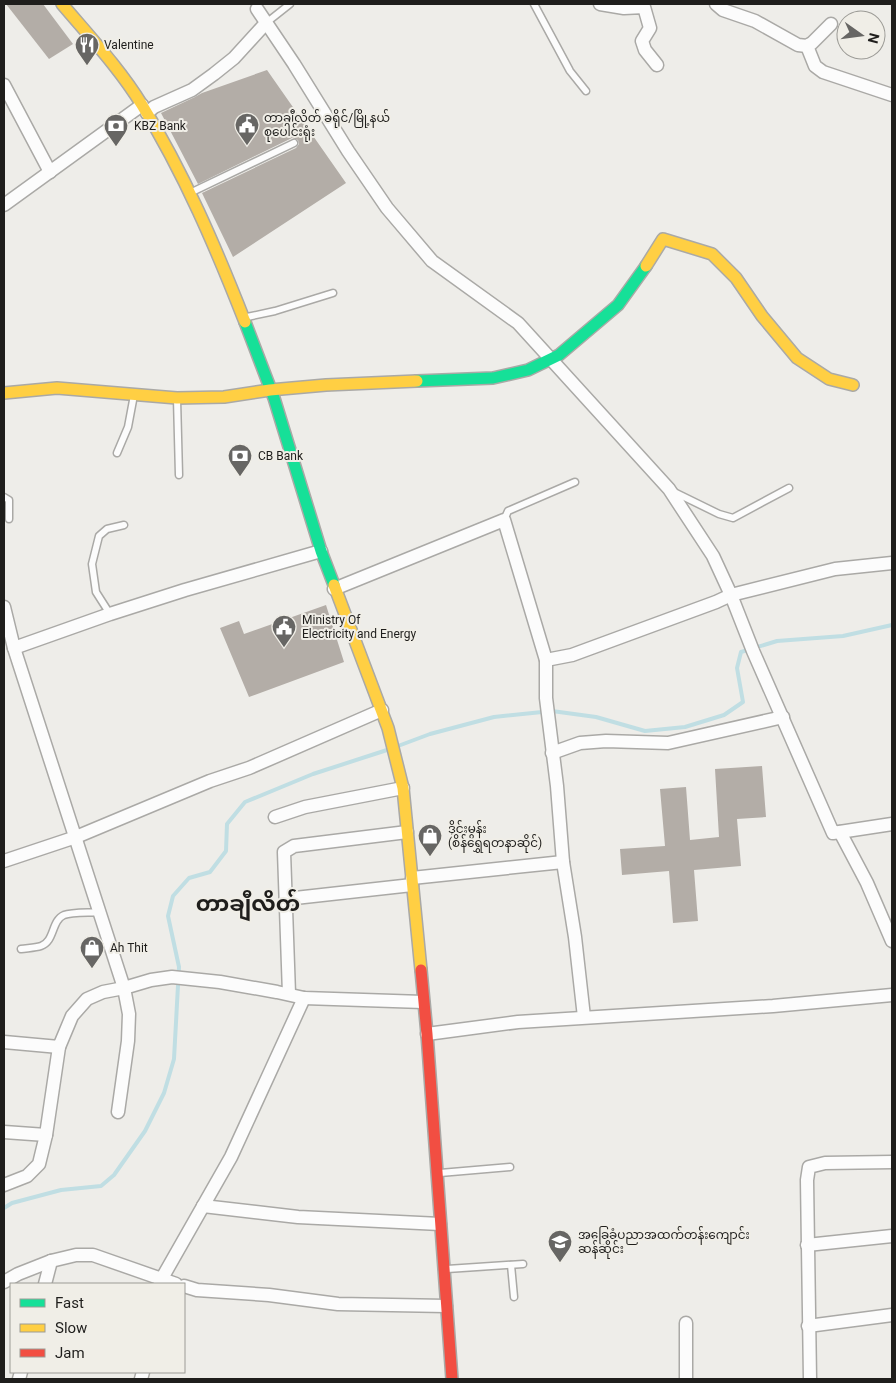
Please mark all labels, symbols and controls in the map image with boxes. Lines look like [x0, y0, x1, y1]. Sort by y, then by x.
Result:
north arrow [836, 10, 886, 60]
text: N [865, 31, 883, 45]
restaurant icon: Valentine [74, 32, 100, 66]
place label: Valentine [104, 38, 154, 52]
place label: တာချီလိတ် ခရိုင်/မြို့နယ် စုပေါင်းရုံး [264, 109, 390, 142]
public building icon: တာချီလိတ် ခရိုင်/မြို့နယ် စုပေါင်းရုံး [234, 112, 260, 146]
bank icon: KBZ Bank [103, 113, 129, 147]
place label: KBZ Bank [134, 119, 187, 133]
bank icon: CB Bank [227, 443, 253, 477]
place label: CB Bank [258, 449, 304, 463]
place label: Ministry Of Electricity and Energy [302, 613, 416, 641]
public building icon: Ministry Of Electricity and Energy [271, 614, 297, 648]
place label: ဒိုင်းမွန်း (စိန်ရွှေရတနာဆိုင်) [448, 820, 542, 853]
shop icon: ဒိုင်းမွန်း (စိန်ရွှေရတနာဆိုင်) [417, 823, 443, 857]
district label: တာချီလိတ် [196, 888, 300, 922]
shop icon: Ah Thit [79, 935, 105, 969]
place label: Ah Thit [110, 941, 148, 955]
place label: အခြေခံပညာအထက်တန်းကျောင်း ဆန်ဆိုင်း [578, 1226, 750, 1259]
school or university icon: အခြေခံပညာအထက်တန်းကျောင်း ဆန်ဆိုင်း [547, 1229, 573, 1263]
legend [10, 1283, 185, 1373]
text: Fast [55, 1294, 84, 1312]
text: Slow [55, 1319, 87, 1337]
text: Jam [55, 1344, 85, 1362]

